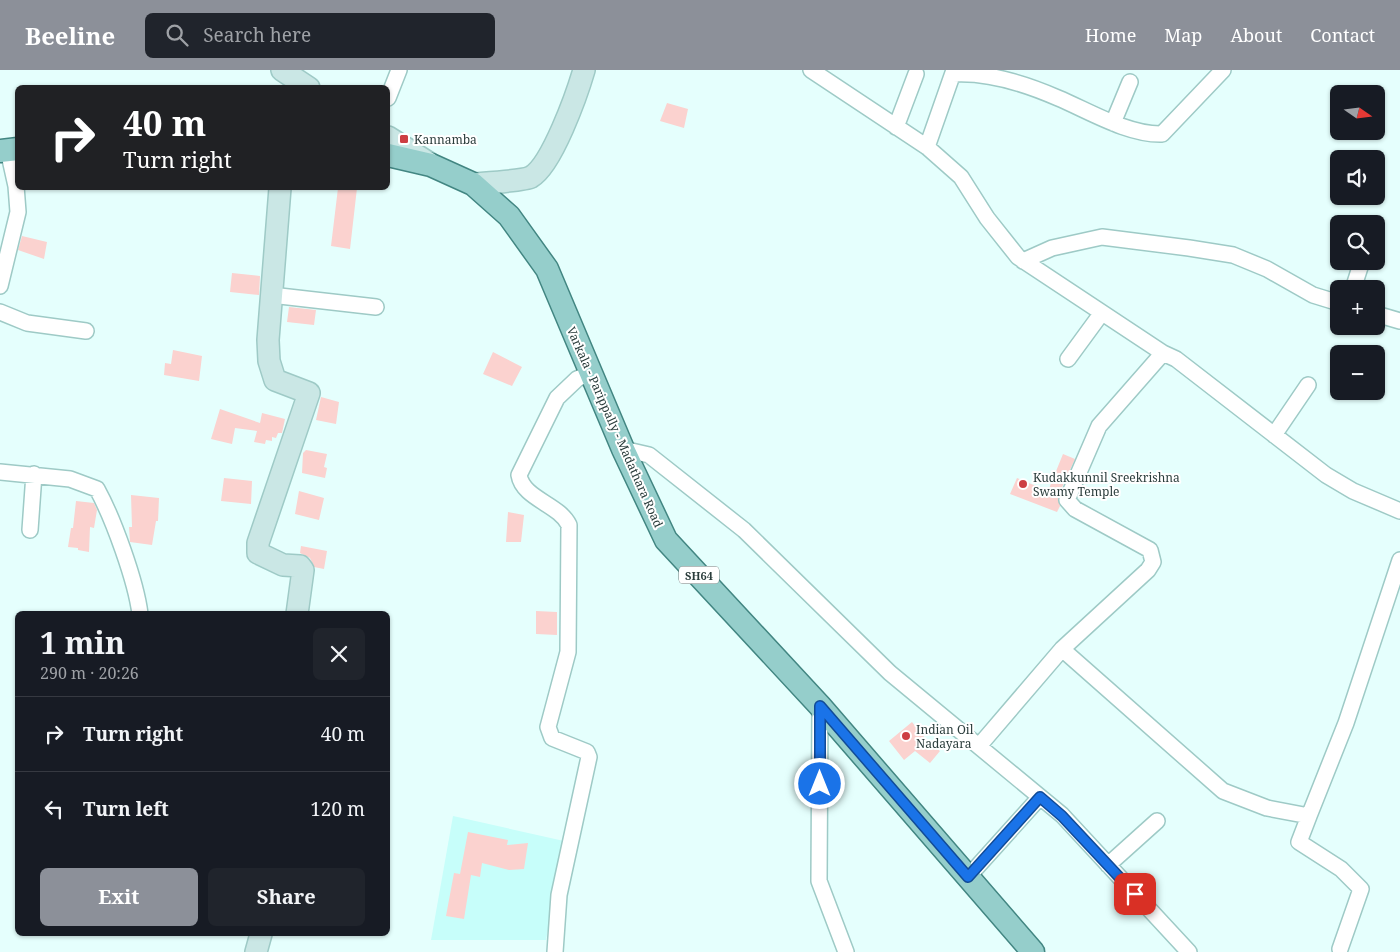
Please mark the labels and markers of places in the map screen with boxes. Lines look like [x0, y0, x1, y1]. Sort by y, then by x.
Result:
place label: Kannamba [414, 131, 477, 148]
marker: Kannamba [398, 133, 410, 145]
place label: Kudakkunnil Sreekrishna Swamy Temple [1033, 469, 1180, 500]
marker: Kudakkunnil Sreekrishna Swamy Temple [1017, 478, 1029, 490]
place label: Indian Oil Nadayara [916, 721, 974, 752]
marker: Indian Oil Nadayara [900, 730, 912, 742]
pin [1114, 873, 1156, 915]

